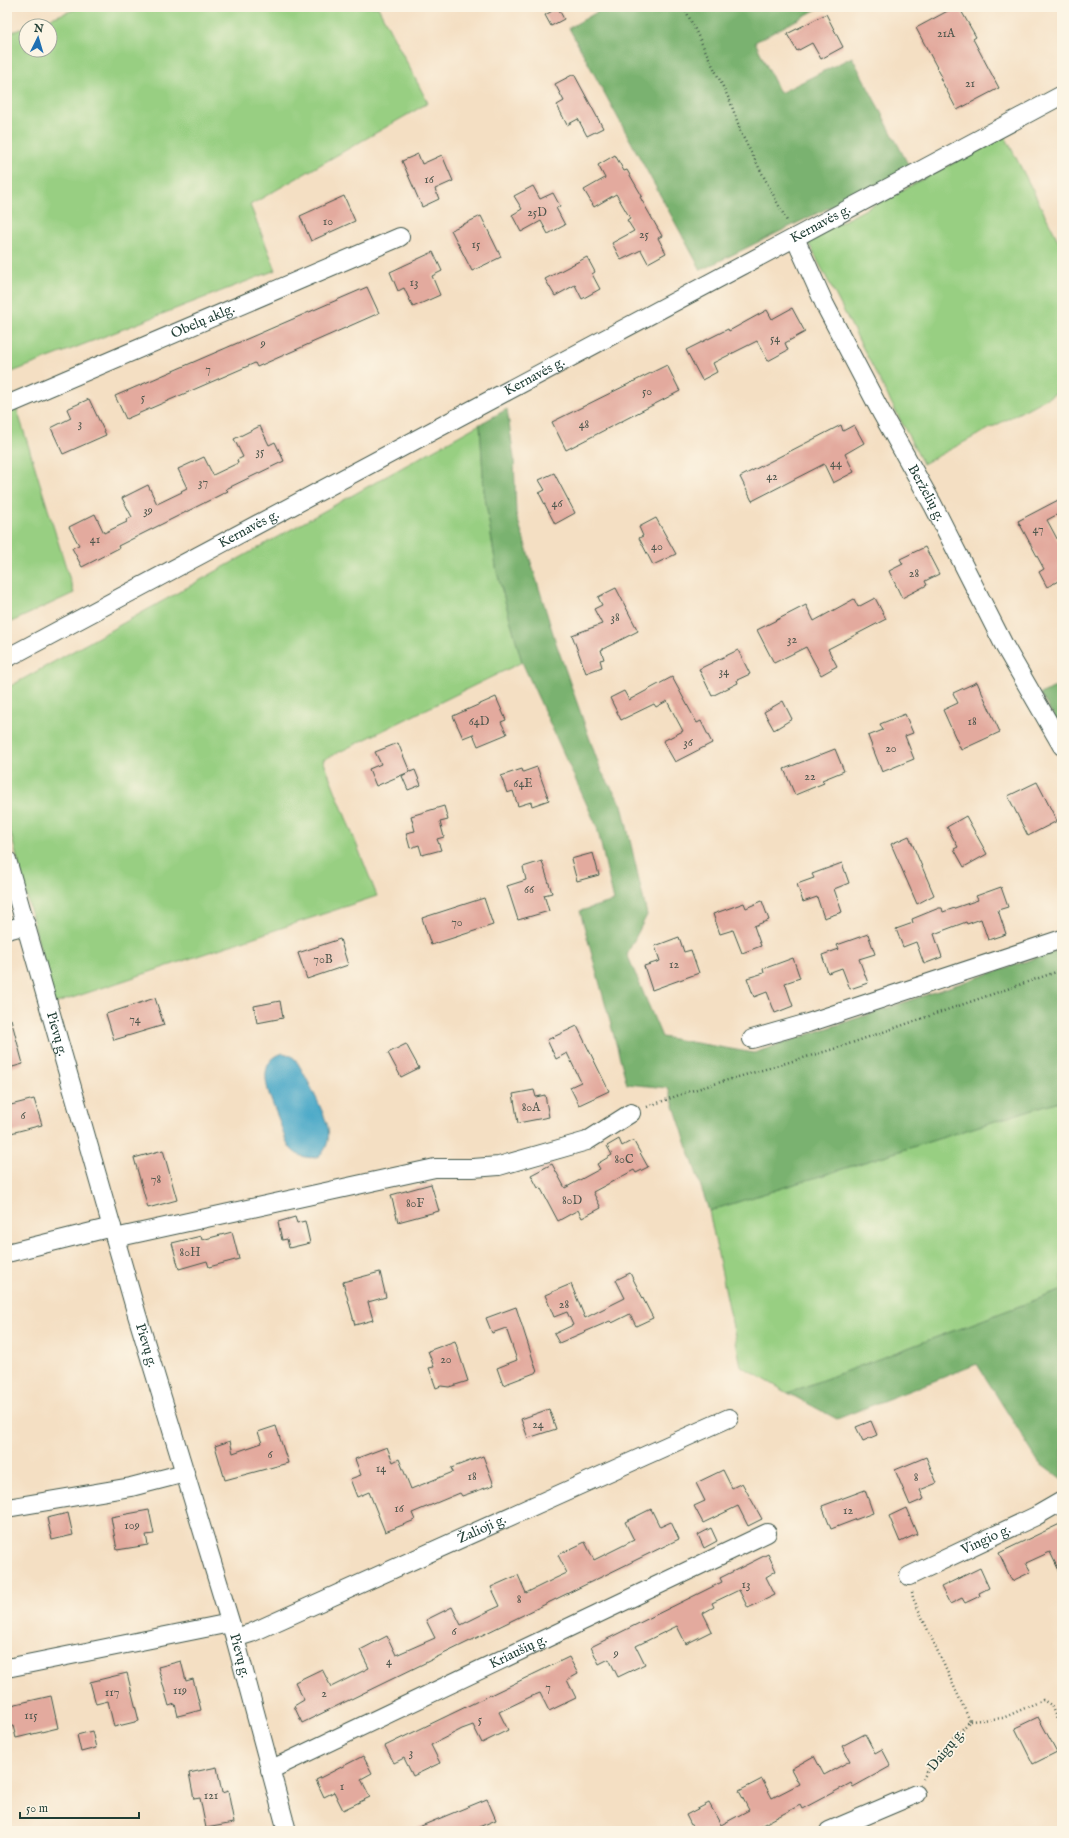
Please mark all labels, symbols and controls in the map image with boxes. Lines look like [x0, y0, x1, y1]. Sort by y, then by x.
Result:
north arrow [18, 18, 58, 58]
text: N [32, 22, 45, 36]
house number: 21A [937, 26, 956, 41]
house number: 21 [965, 76, 975, 91]
house number: 16 [424, 172, 435, 187]
street label: Kernavės g. [787, 200, 854, 247]
house number: 25D [527, 205, 547, 220]
house number: 10 [323, 214, 333, 229]
house number: 25 [639, 227, 650, 242]
house number: 15 [472, 237, 481, 252]
house number: 13 [410, 275, 418, 290]
street label: Obelų aklg. [168, 300, 237, 343]
house number: 54 [770, 331, 780, 346]
house number: 9 [259, 336, 266, 351]
street label: Kernavės g. [501, 353, 568, 400]
house number: 7 [205, 362, 211, 377]
house number: 50 [642, 384, 652, 399]
house number: 5 [141, 390, 146, 405]
house number: 3 [78, 416, 82, 431]
house number: 48 [579, 417, 590, 432]
house number: 35 [256, 444, 265, 459]
house number: 44 [830, 456, 842, 471]
street label: Berželių g. [903, 462, 949, 525]
house number: 42 [766, 469, 778, 484]
house number: 37 [198, 475, 208, 490]
house number: 46 [552, 496, 563, 511]
house number: 39 [143, 503, 153, 518]
street label: Kernavės g. [215, 505, 282, 553]
house number: 47 [1032, 522, 1044, 537]
house number: 41 [90, 532, 100, 547]
house number: 40 [651, 539, 663, 554]
house number: 28 [909, 566, 919, 581]
house number: 38 [610, 610, 620, 625]
house number: 32 [787, 632, 797, 647]
house number: 34 [719, 664, 729, 679]
house number: 64D [469, 714, 490, 729]
house number: 18 [967, 714, 977, 729]
house number: 36 [683, 735, 694, 750]
house number: 20 [885, 741, 897, 756]
house number: 22 [804, 769, 816, 784]
house number: 64E [513, 776, 533, 791]
house number: 66 [524, 882, 535, 897]
house number: 70 [451, 915, 463, 930]
house number: 70B [313, 952, 333, 967]
house number: 12 [669, 957, 679, 972]
street label: Pievų g. [42, 1010, 72, 1058]
house number: 74 [129, 1012, 141, 1027]
house number: 80A [522, 1100, 541, 1115]
house number: 6 [20, 1108, 26, 1123]
house number: 80C [614, 1152, 634, 1167]
house number: 78 [151, 1172, 161, 1187]
house number: 80D [562, 1193, 582, 1208]
house number: 80F [406, 1196, 424, 1211]
house number: 80H [180, 1245, 200, 1260]
house number: 28 [559, 1297, 569, 1312]
street label: Pievų g. [131, 1321, 161, 1370]
house number: 20 [440, 1352, 452, 1367]
house number: 24 [532, 1417, 544, 1432]
house number: 6 [267, 1447, 273, 1462]
house number: 14 [376, 1461, 386, 1476]
house number: 18 [467, 1469, 477, 1484]
house number: 8 [914, 1470, 919, 1485]
house number: 16 [394, 1501, 405, 1516]
house number: 12 [843, 1503, 853, 1518]
street label: Žalioji g. [455, 1510, 509, 1548]
house number: 109 [124, 1518, 140, 1533]
street label: Vingio g. [957, 1520, 1014, 1560]
house number: 13 [742, 1577, 750, 1592]
house number: 8 [517, 1592, 522, 1607]
house number: 6 [451, 1624, 457, 1639]
street label: Kriaušių g. [486, 1630, 550, 1673]
street label: Pievų g. [225, 1631, 254, 1680]
house number: 9 [612, 1646, 619, 1661]
house number: 4 [386, 1654, 392, 1669]
house number: 7 [545, 1680, 551, 1695]
house number: 119 [173, 1683, 187, 1698]
house number: 117 [105, 1685, 119, 1700]
house number: 2 [321, 1686, 327, 1701]
house number: 115 [24, 1708, 38, 1723]
house number: 5 [478, 1712, 483, 1727]
street label: Daigų g. [923, 1725, 969, 1775]
house number: 3 [409, 1745, 413, 1760]
house number: 1 [340, 1779, 344, 1794]
house number: 121 [204, 1788, 218, 1803]
scale bar [20, 1794, 139, 1820]
text: 50 m [26, 1801, 48, 1816]

